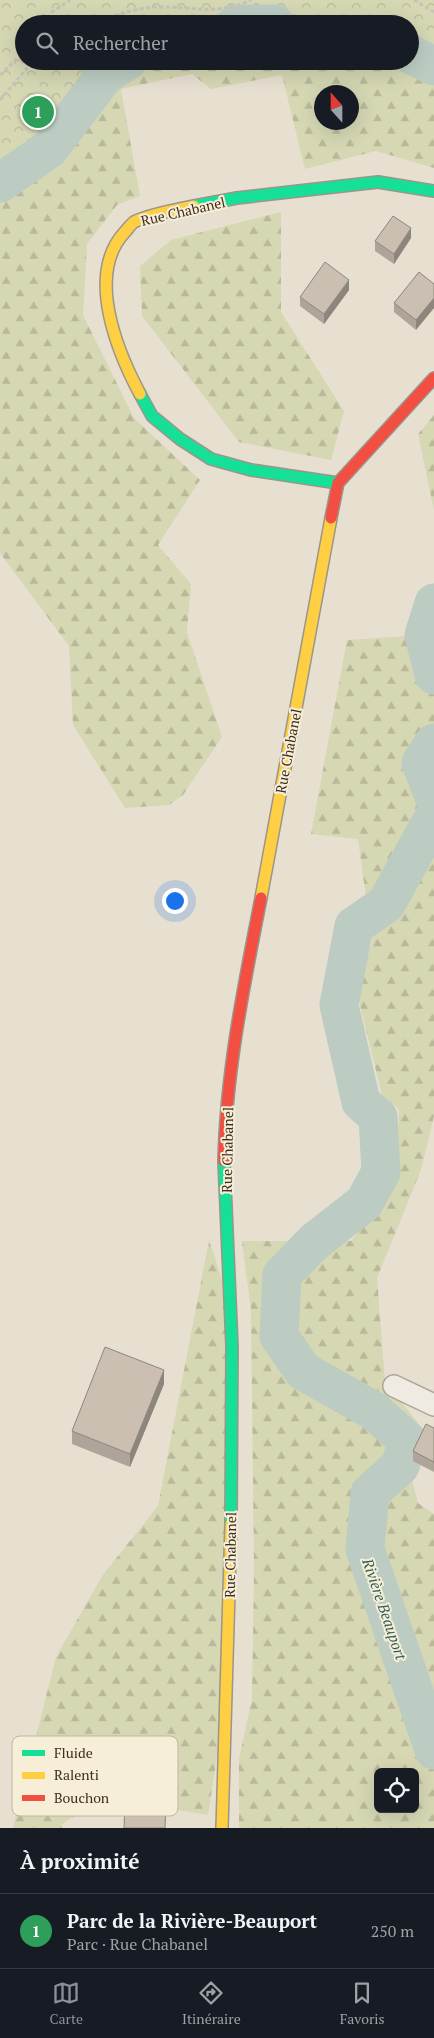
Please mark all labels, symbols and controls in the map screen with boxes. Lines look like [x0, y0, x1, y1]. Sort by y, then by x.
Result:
search box [15, 15, 419, 70]
icon: search [33, 29, 61, 57]
text: Rechercher [73, 30, 168, 55]
north arrow [314, 85, 359, 130]
pin: 1 [22, 93, 54, 131]
street label: Rue Chabanel [139, 192, 227, 230]
street label: Rue Chabanel [270, 707, 306, 795]
your location [162, 888, 188, 914]
street label: Rue Chabanel [217, 1107, 237, 1193]
street label: Rue Chabanel [220, 1512, 240, 1598]
water label: Rivière Beauport [358, 1555, 412, 1663]
legend [12, 1736, 178, 1816]
text: Fluide [54, 1743, 93, 1762]
text: Ralenti [54, 1765, 99, 1784]
map controls [374, 1768, 419, 1813]
button: locate [374, 1768, 419, 1813]
text: Bouchon [54, 1788, 110, 1807]
text: À proximité [20, 1847, 140, 1875]
text: Parc de la Rivière-Beauport [67, 1908, 317, 1933]
text: 1 [31, 1920, 41, 1942]
text: 250 m [371, 1920, 414, 1942]
text: Parc · Rue Chabanel [67, 1933, 208, 1955]
tab: Carte [49, 1979, 83, 2028]
tab: Itinéraire [182, 1979, 241, 2028]
tab: Favoris [340, 1979, 385, 2028]

